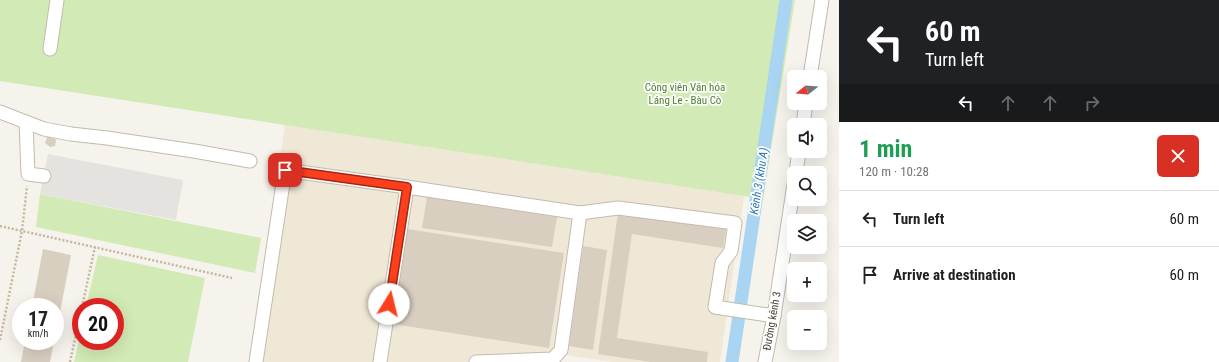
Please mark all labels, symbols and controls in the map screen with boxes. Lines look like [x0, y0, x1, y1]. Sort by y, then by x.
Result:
text: 60 m [925, 15, 981, 48]
icon: left [859, 16, 911, 68]
text: Turn left [925, 49, 984, 70]
north arrow [787, 70, 827, 110]
map controls [787, 70, 827, 350]
park label: Công viên Văn hóa Láng Le - Bàu Cò [645, 81, 725, 107]
icon: left [955, 92, 977, 114]
icon: ahead [997, 92, 1019, 114]
icon: ahead [1039, 92, 1061, 114]
icon: right [1081, 92, 1103, 114]
button: sound [787, 118, 827, 158]
text: 1 min [859, 135, 912, 163]
button: close [1157, 135, 1199, 177]
water label: Kênh 3 (khu A) [747, 146, 771, 215]
pin [268, 153, 302, 187]
icon: arrive [274, 159, 296, 181]
text: 120 m · 10:28 [859, 164, 929, 179]
button: search [787, 166, 827, 206]
icon: left [859, 208, 881, 230]
text: Turn left [893, 210, 944, 228]
text: 60 m [1169, 210, 1199, 228]
button: layers [787, 214, 827, 254]
button: + [787, 262, 827, 302]
icon: arrive [859, 264, 881, 286]
text: Arrive at destination [893, 266, 1016, 284]
text: 60 m [1169, 266, 1199, 284]
position arrow [368, 283, 410, 325]
street label: Đường kênh 3 [760, 290, 784, 352]
speed limit sign: 20 [72, 298, 124, 350]
text: 17 [28, 307, 48, 331]
button: − [787, 310, 827, 350]
text: km/h [28, 328, 48, 339]

